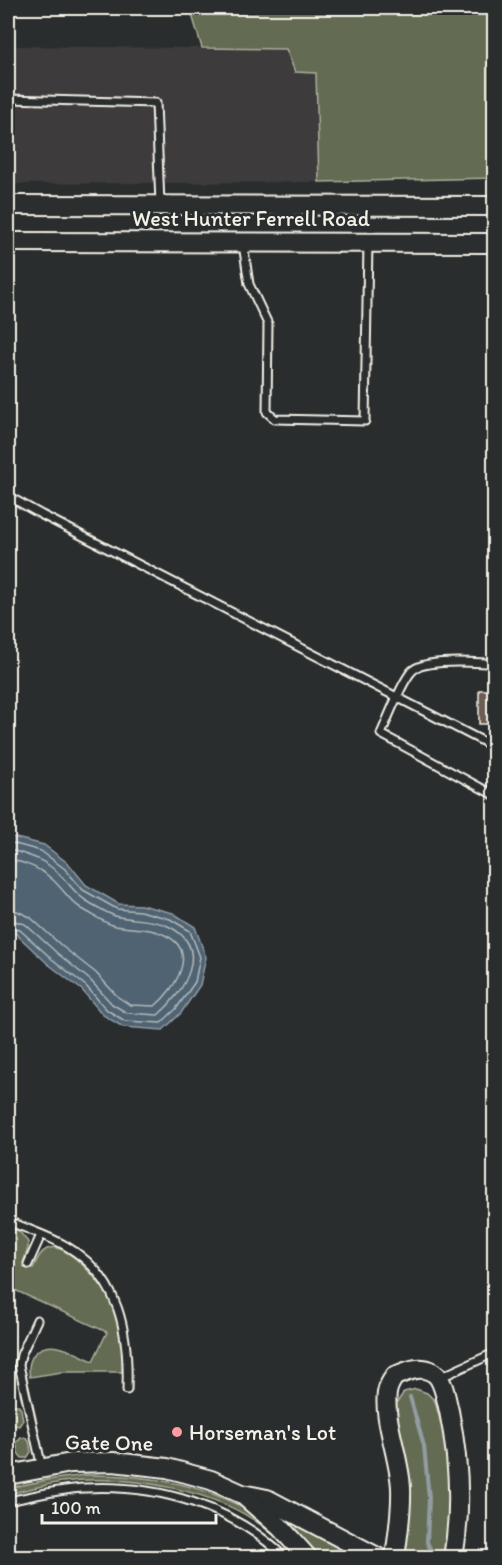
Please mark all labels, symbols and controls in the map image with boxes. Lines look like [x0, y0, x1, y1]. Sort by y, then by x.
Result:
street label: West Hunter Ferrell Road [132, 205, 370, 232]
place label: Horseman's Lot [189, 1419, 336, 1446]
marker: Horseman's Lot [170, 1425, 184, 1439]
street label: Gate One [65, 1428, 153, 1457]
scale bar [42, 1487, 216, 1525]
text: 100 m [51, 1497, 101, 1519]

